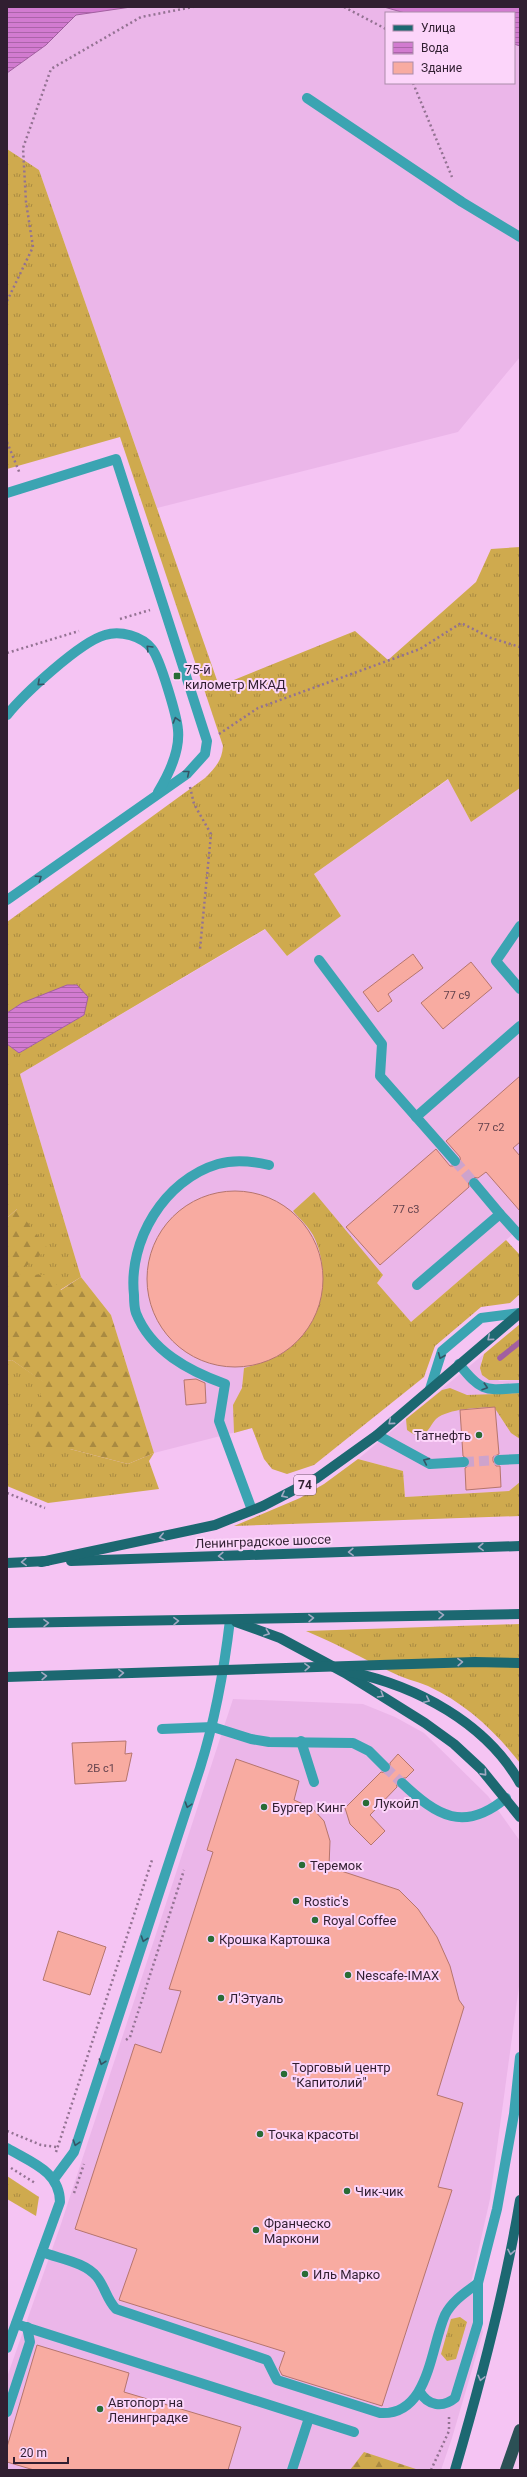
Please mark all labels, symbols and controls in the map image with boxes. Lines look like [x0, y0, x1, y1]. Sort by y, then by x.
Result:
legend [385, 12, 515, 84]
text: Улица [421, 21, 456, 35]
text: Вода [421, 41, 449, 55]
text: Здание [421, 61, 462, 75]
one-way arrow [146, 645, 154, 652]
place label: 75-й километр МКАД [185, 662, 286, 692]
marker: 75-й километр МКАД [172, 671, 182, 681]
one-way arrow [37, 678, 45, 686]
one-way arrow [172, 716, 181, 723]
one-way arrow [183, 770, 190, 777]
one-way arrow [35, 875, 42, 882]
house number: 77 с9 [443, 989, 471, 1002]
house number: 77 с2 [477, 1121, 505, 1134]
house number: 77 с3 [392, 1203, 420, 1216]
one-way arrow [488, 1334, 495, 1341]
one-way arrow [438, 1352, 446, 1359]
one-way arrow [481, 1382, 488, 1391]
one-way arrow [389, 1418, 396, 1425]
place label: Татнефть [414, 1428, 471, 1443]
marker: Татнефть [474, 1430, 484, 1440]
one-way arrow [422, 1458, 430, 1466]
road number: 74 [294, 1475, 316, 1495]
one-way arrow [281, 1490, 288, 1498]
street label: Ленинградское шоссе [195, 1532, 331, 1551]
one-way arrow [158, 1533, 165, 1541]
one-way arrow [478, 1543, 484, 1552]
one-way arrow [348, 1547, 354, 1556]
one-way arrow [218, 1552, 224, 1560]
one-way arrow [21, 1558, 27, 1566]
one-way arrow [438, 1611, 444, 1620]
one-way arrow [308, 1614, 314, 1623]
one-way arrow [173, 1617, 179, 1625]
one-way arrow [43, 1619, 49, 1627]
one-way arrow [263, 1629, 270, 1637]
one-way arrow [457, 1658, 463, 1667]
one-way arrow [304, 1663, 310, 1672]
one-way arrow [118, 1669, 124, 1678]
one-way arrow [41, 1671, 47, 1680]
one-way arrow [377, 1690, 384, 1698]
one-way arrow [423, 1695, 430, 1703]
house number: 2Б с1 [87, 1762, 115, 1775]
one-way arrow [480, 1769, 487, 1776]
place label: Лукойл [374, 1796, 419, 1811]
marker: Лукойл [361, 1798, 371, 1808]
place label: Бургер Кинг [272, 1800, 346, 1815]
one-way arrow [184, 1802, 193, 1809]
marker: Бургер Кинг [259, 1802, 269, 1812]
place label: Теремок [310, 1858, 362, 1873]
marker: Теремок [297, 1860, 307, 1870]
place label: Rostic's [304, 1894, 349, 1909]
marker: Rostic's [291, 1896, 301, 1906]
place label: Royal Coffee [323, 1913, 396, 1928]
marker: Royal Coffee [310, 1915, 320, 1925]
place label: Крошка Картошка [219, 1932, 330, 1947]
marker: Крошка Картошка [206, 1934, 216, 1944]
one-way arrow [140, 1936, 149, 1943]
place label: Nescafe-IMAX [356, 1968, 439, 1983]
marker: Nescafe-IMAX [343, 1970, 353, 1980]
place label: Л'Этуаль [229, 1991, 283, 2006]
marker: Л'Этуаль [216, 1993, 226, 2003]
one-way arrow [98, 2059, 107, 2066]
place label: Торговый центр "Капитолий" [292, 2060, 391, 2090]
marker: Торговый центр "Капитолий" [279, 2069, 289, 2079]
place label: Точка красоты [268, 2127, 359, 2142]
marker: Точка красоты [255, 2129, 265, 2139]
one-way arrow [73, 2139, 81, 2146]
place label: Чик-чик [355, 2184, 404, 2199]
marker: Чик-чик [342, 2186, 352, 2196]
place label: Франческо Маркони [264, 2216, 331, 2246]
marker: Франческо Маркони [251, 2225, 261, 2235]
one-way arrow [507, 2249, 516, 2255]
place label: Иль Марко [313, 2267, 380, 2282]
marker: Иль Марко [300, 2269, 310, 2279]
one-way arrow [477, 2375, 485, 2382]
place label: Автопорт на Ленинградке [108, 2395, 188, 2425]
marker: Автопорт на Ленинградке [95, 2404, 105, 2414]
scale bar [14, 2439, 68, 2465]
text: 20 m [20, 2446, 47, 2460]

